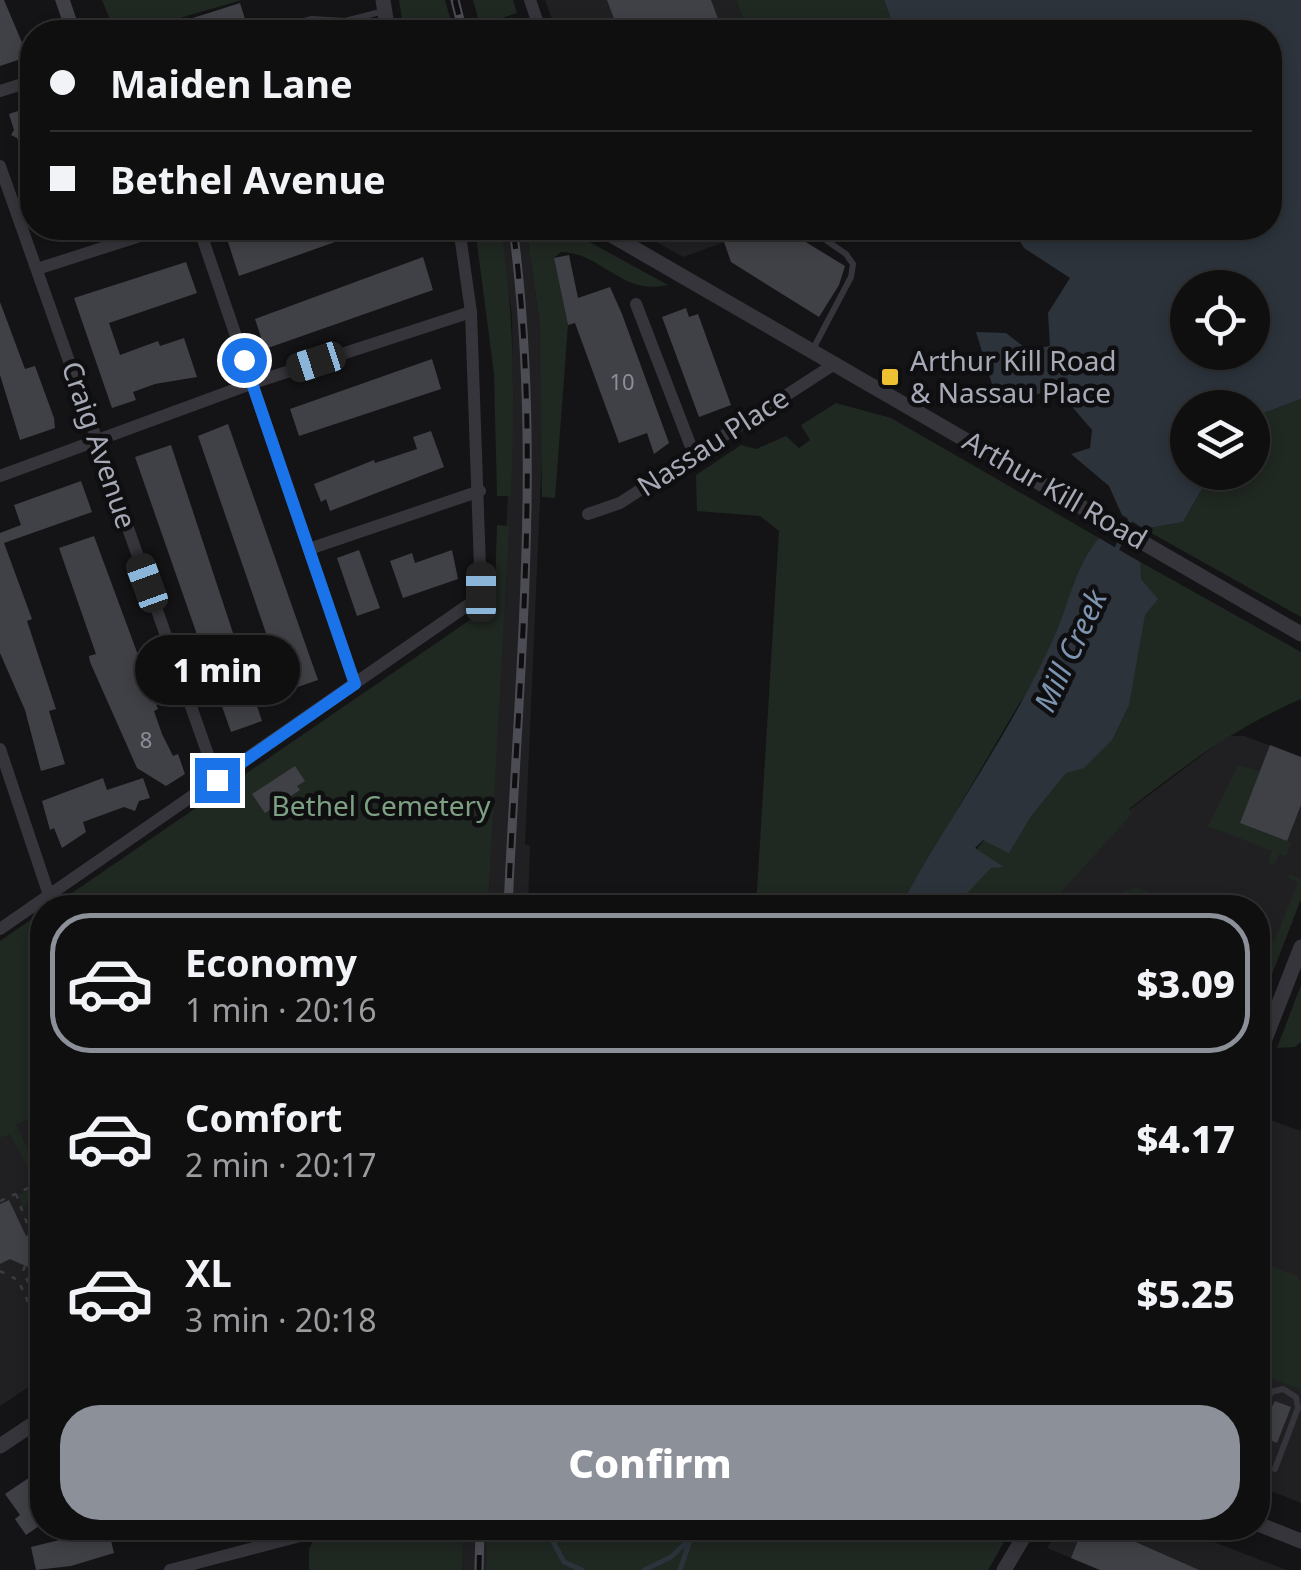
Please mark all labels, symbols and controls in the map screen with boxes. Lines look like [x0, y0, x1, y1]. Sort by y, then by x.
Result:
text: Maiden Lane [110, 57, 353, 109]
text: Bethel Avenue [110, 153, 386, 205]
map controls [1170, 270, 1270, 490]
button: locate [1170, 270, 1270, 370]
route start [222, 338, 267, 383]
car [283, 338, 349, 386]
place label: Arthur Kill Road & Nassau Place [910, 341, 1117, 411]
street label: Craig Avenue [54, 356, 146, 533]
house number: 10 [609, 366, 635, 396]
marker: Arthur Kill Road & Nassau Place [879, 366, 901, 388]
street label: Nassau Place [629, 378, 795, 504]
button: layers [1170, 390, 1270, 490]
street label: Arthur Kill Road [957, 421, 1154, 557]
car [123, 550, 171, 616]
car [466, 562, 496, 622]
water label: Mill Creek [1024, 582, 1116, 718]
callout: 1 min [134, 635, 300, 705]
text: 1 min [173, 648, 262, 691]
house number: 8 [140, 724, 152, 754]
route end [195, 758, 240, 803]
park label: Bethel Cemetery [272, 786, 491, 824]
text: Economy [185, 936, 357, 988]
icon: car [65, 938, 155, 1028]
text: $3.09 [1136, 957, 1235, 1009]
text: 1 min · 20:16 [185, 988, 377, 1031]
text: Comfort [185, 1091, 342, 1143]
icon: car [65, 1093, 155, 1183]
text: $4.17 [1136, 1112, 1235, 1164]
text: 2 min · 20:17 [185, 1143, 377, 1186]
text: XL [185, 1246, 232, 1298]
icon: car [65, 1248, 155, 1338]
text: $5.25 [1136, 1267, 1235, 1319]
text: 3 min · 20:18 [185, 1298, 377, 1341]
button: Confirm [60, 1405, 1240, 1520]

